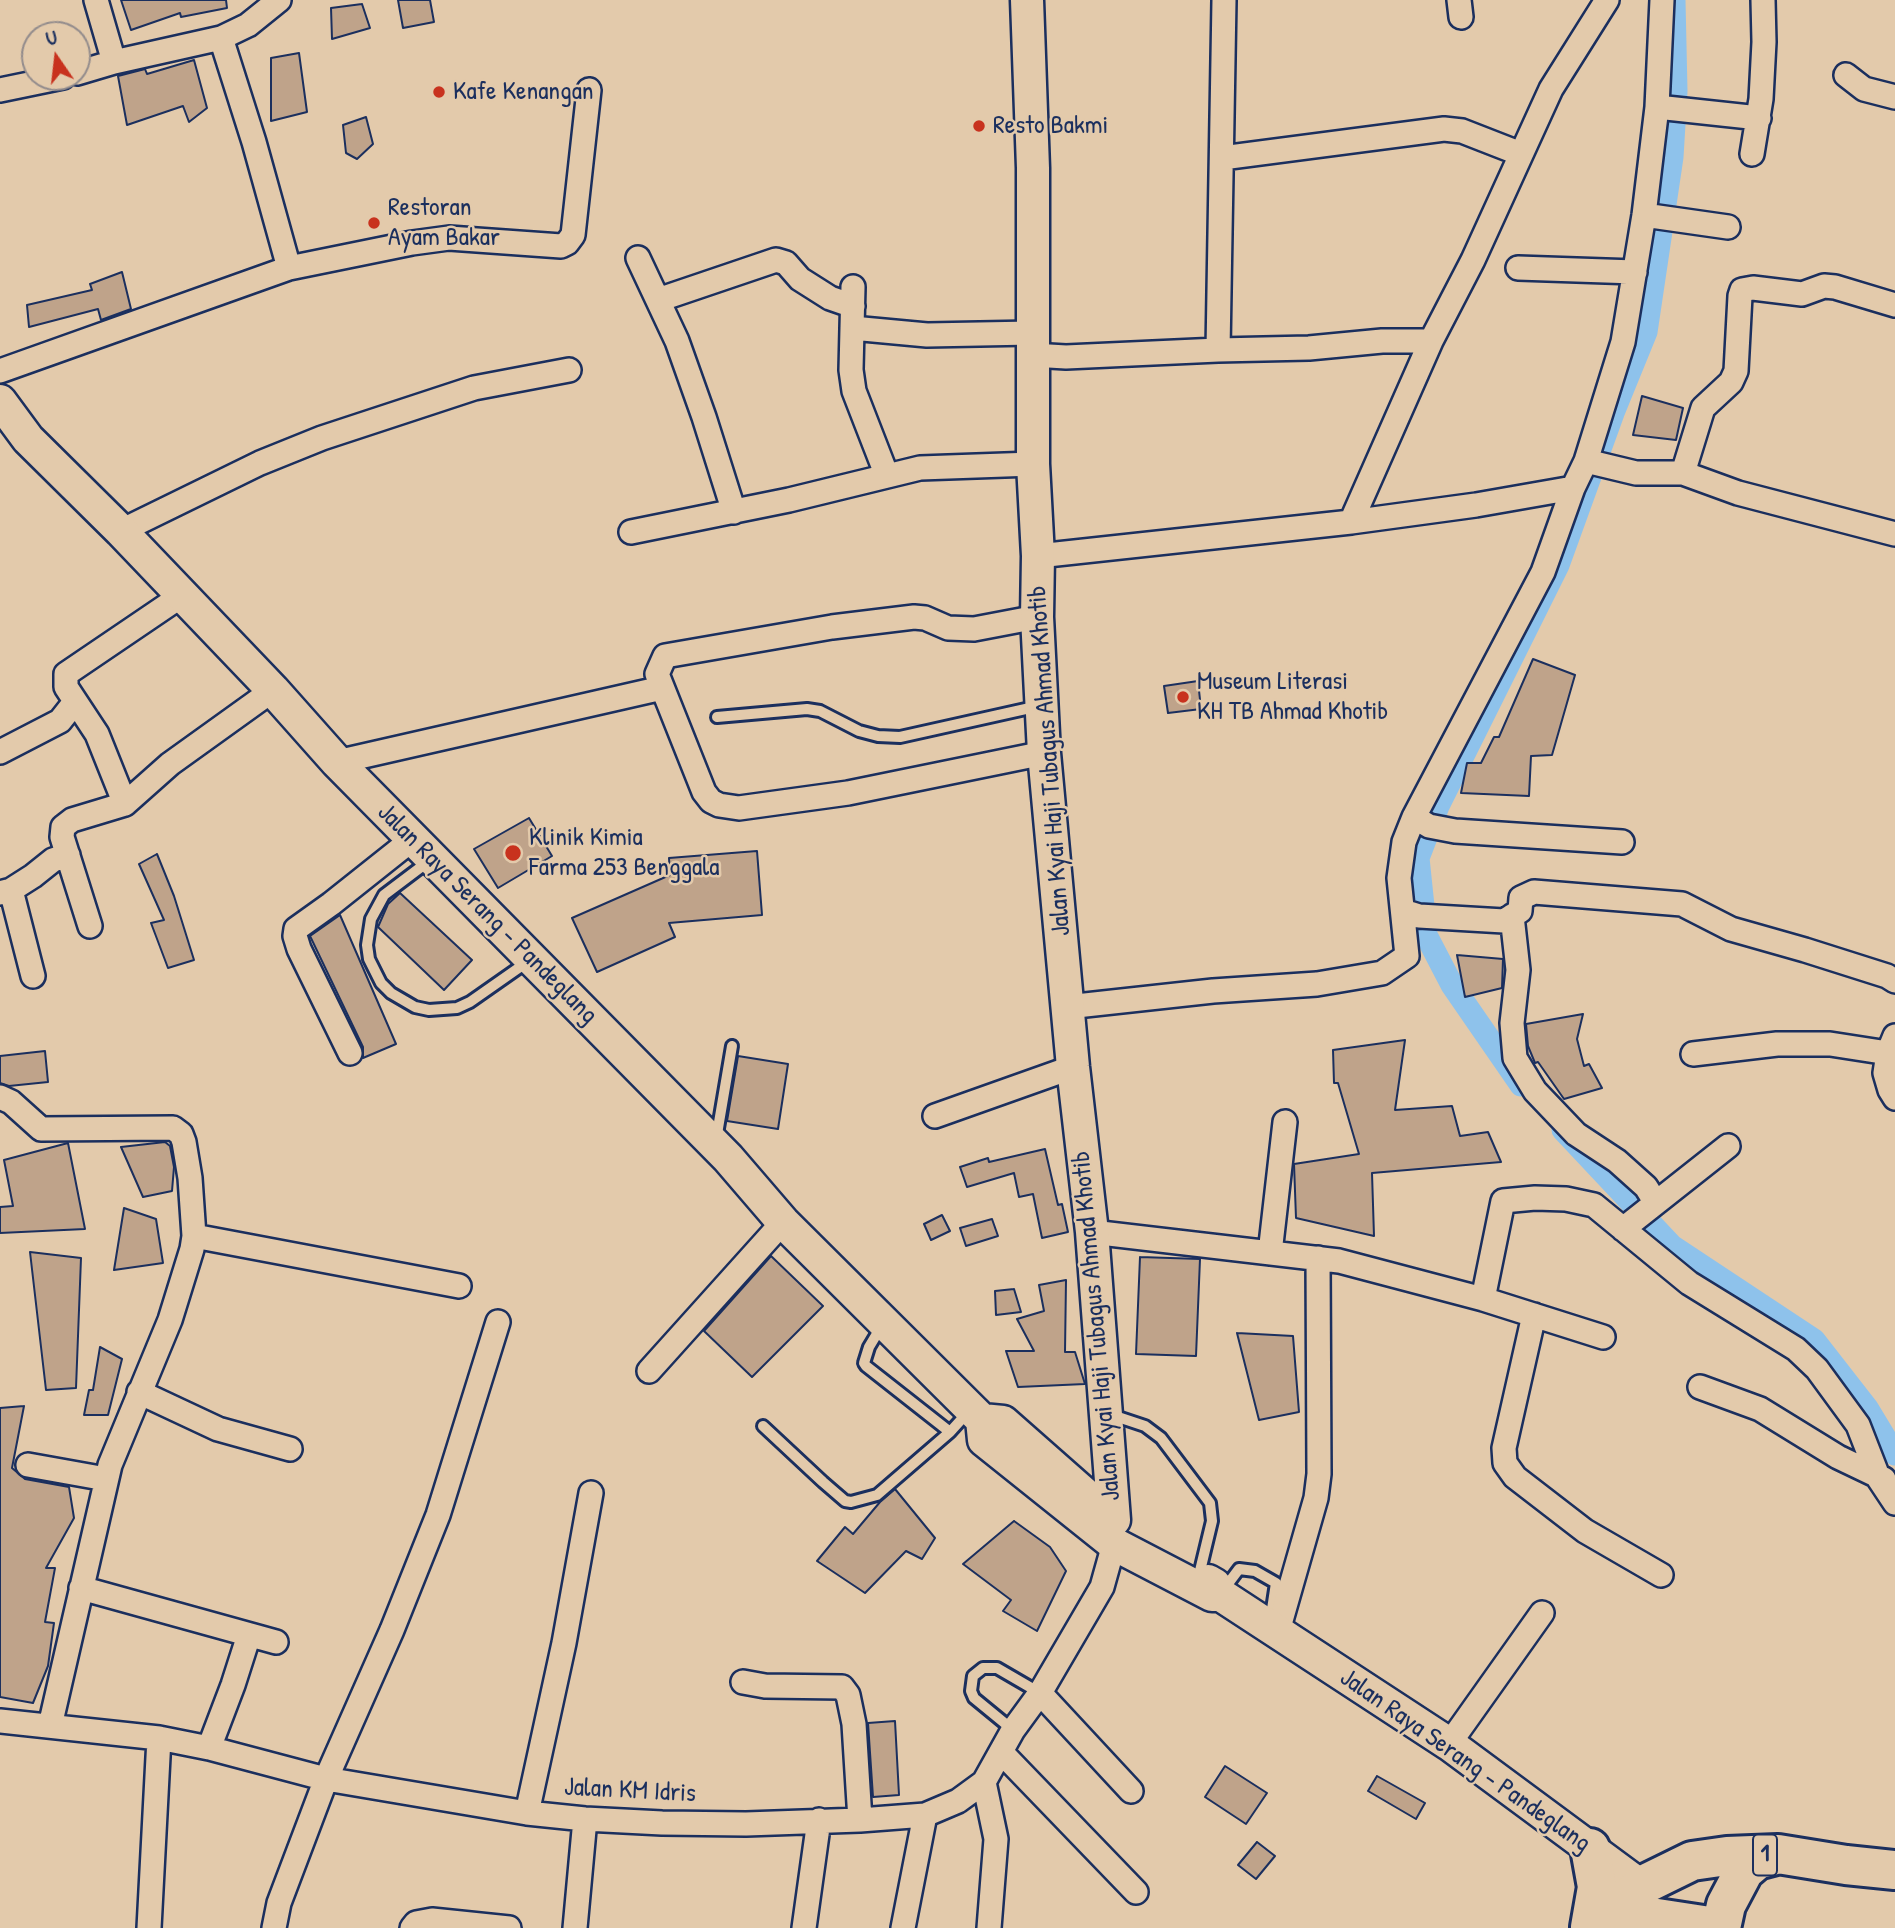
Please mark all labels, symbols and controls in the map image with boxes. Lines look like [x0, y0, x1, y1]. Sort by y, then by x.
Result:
north arrow [21, 21, 91, 91]
text: U [43, 24, 60, 51]
place label: Kafe Kenangan [453, 76, 594, 108]
marker: Kafe Kenangan [431, 84, 447, 100]
place label: Resto Bakmi [993, 110, 1108, 142]
marker: Resto Bakmi [971, 118, 987, 134]
place label: Restoran Ayam Bakar [388, 192, 500, 254]
marker: Restoran Ayam Bakar [366, 215, 382, 231]
street label: Jalan Kyai Haji Tubagus Ahmad Khotib [1022, 585, 1078, 937]
place label: Museum Literasi KH TB Ahmad Khotib [1197, 666, 1388, 728]
marker: Museum Literasi KH TB Ahmad Khotib [1175, 689, 1191, 705]
street label: Jalan Raya Serang - Pandeglang [370, 797, 604, 1031]
place label: Klinik Kimia Farma 253 Benggala [529, 822, 719, 884]
marker: Klinik Kimia Farma 253 Benggala [503, 843, 523, 863]
street label: Jalan Kyai Haji Tubagus Ahmad Khotib [1066, 1150, 1128, 1502]
street label: Jalan Raya Serang - Pandeglang [1334, 1662, 1596, 1860]
street label: Jalan KM Idris [563, 1772, 697, 1810]
road number: 1 [1753, 1834, 1777, 1876]

